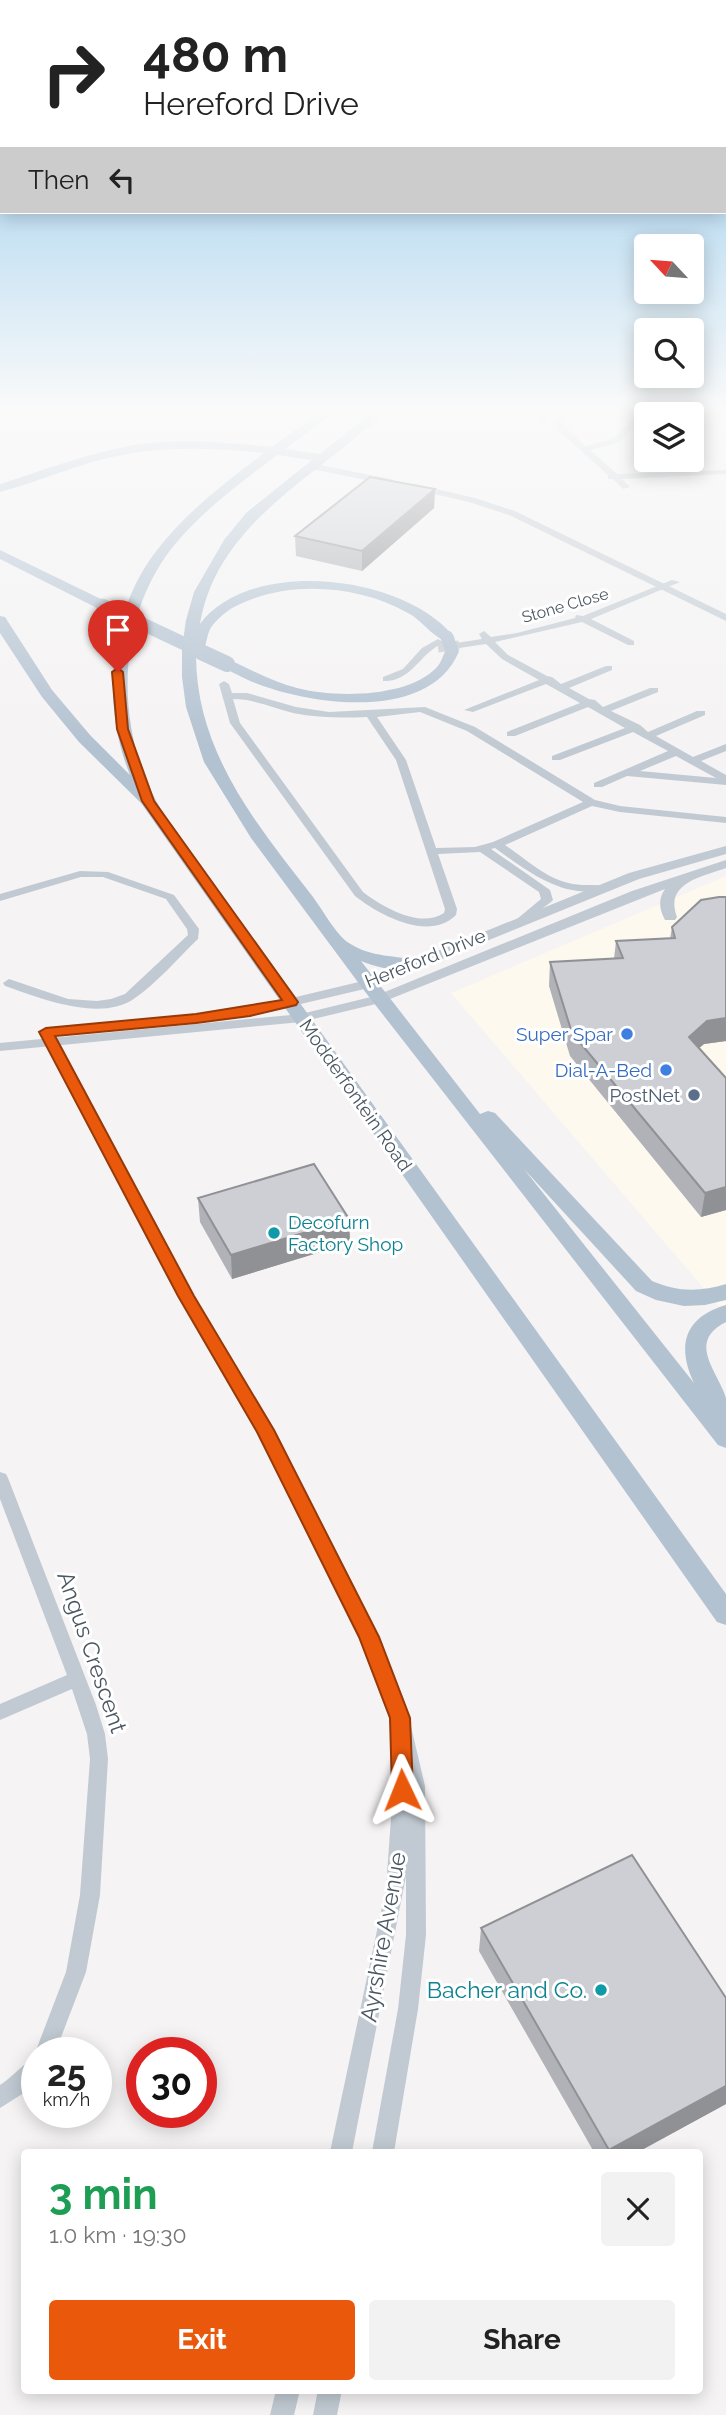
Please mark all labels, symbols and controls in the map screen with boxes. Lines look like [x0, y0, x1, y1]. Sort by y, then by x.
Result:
text: 480 m [143, 26, 288, 83]
icon: right [28, 28, 119, 119]
text: Hereford Drive [143, 85, 359, 122]
icon: left [103, 161, 141, 199]
text: Then [28, 165, 89, 195]
north arrow [634, 234, 704, 304]
map controls [634, 234, 704, 472]
button: search [634, 318, 704, 388]
button: layers [634, 402, 704, 472]
street label: Stone Close [520, 584, 611, 627]
pin [88, 600, 148, 672]
icon: arrive [99, 611, 137, 649]
street label: Hereford Drive [361, 924, 489, 992]
street label: Modderfontein Road [295, 1015, 417, 1175]
place label: Super Spar [516, 1023, 613, 1045]
marker: Super Spar [619, 1026, 635, 1042]
place label: Dial-A-Bed [555, 1059, 652, 1081]
marker: Dial-A-Bed [658, 1062, 674, 1078]
place label: PostNet [610, 1084, 681, 1106]
marker: PostNet [686, 1087, 702, 1103]
place label: Decofurn Factory Shop [288, 1211, 403, 1255]
marker: Decofurn Factory Shop [266, 1225, 282, 1241]
street label: Angus Crescent [52, 1568, 133, 1736]
position arrow [365, 1753, 439, 1827]
street label: Ayrshire Avenue [354, 1850, 411, 2024]
place label: Bacher and Co. [427, 1976, 587, 2003]
marker: Bacher and Co. [593, 1982, 609, 1998]
speed limit sign: 30 [126, 2037, 217, 2128]
text: 25 [47, 2053, 86, 2094]
text: km/h [43, 2089, 90, 2110]
text: 3 min [49, 2170, 158, 2219]
button: close [601, 2172, 675, 2246]
text: 1.0 km · 19:30 [49, 2221, 187, 2248]
button: Exit [49, 2300, 355, 2380]
button: Share [369, 2300, 675, 2380]

